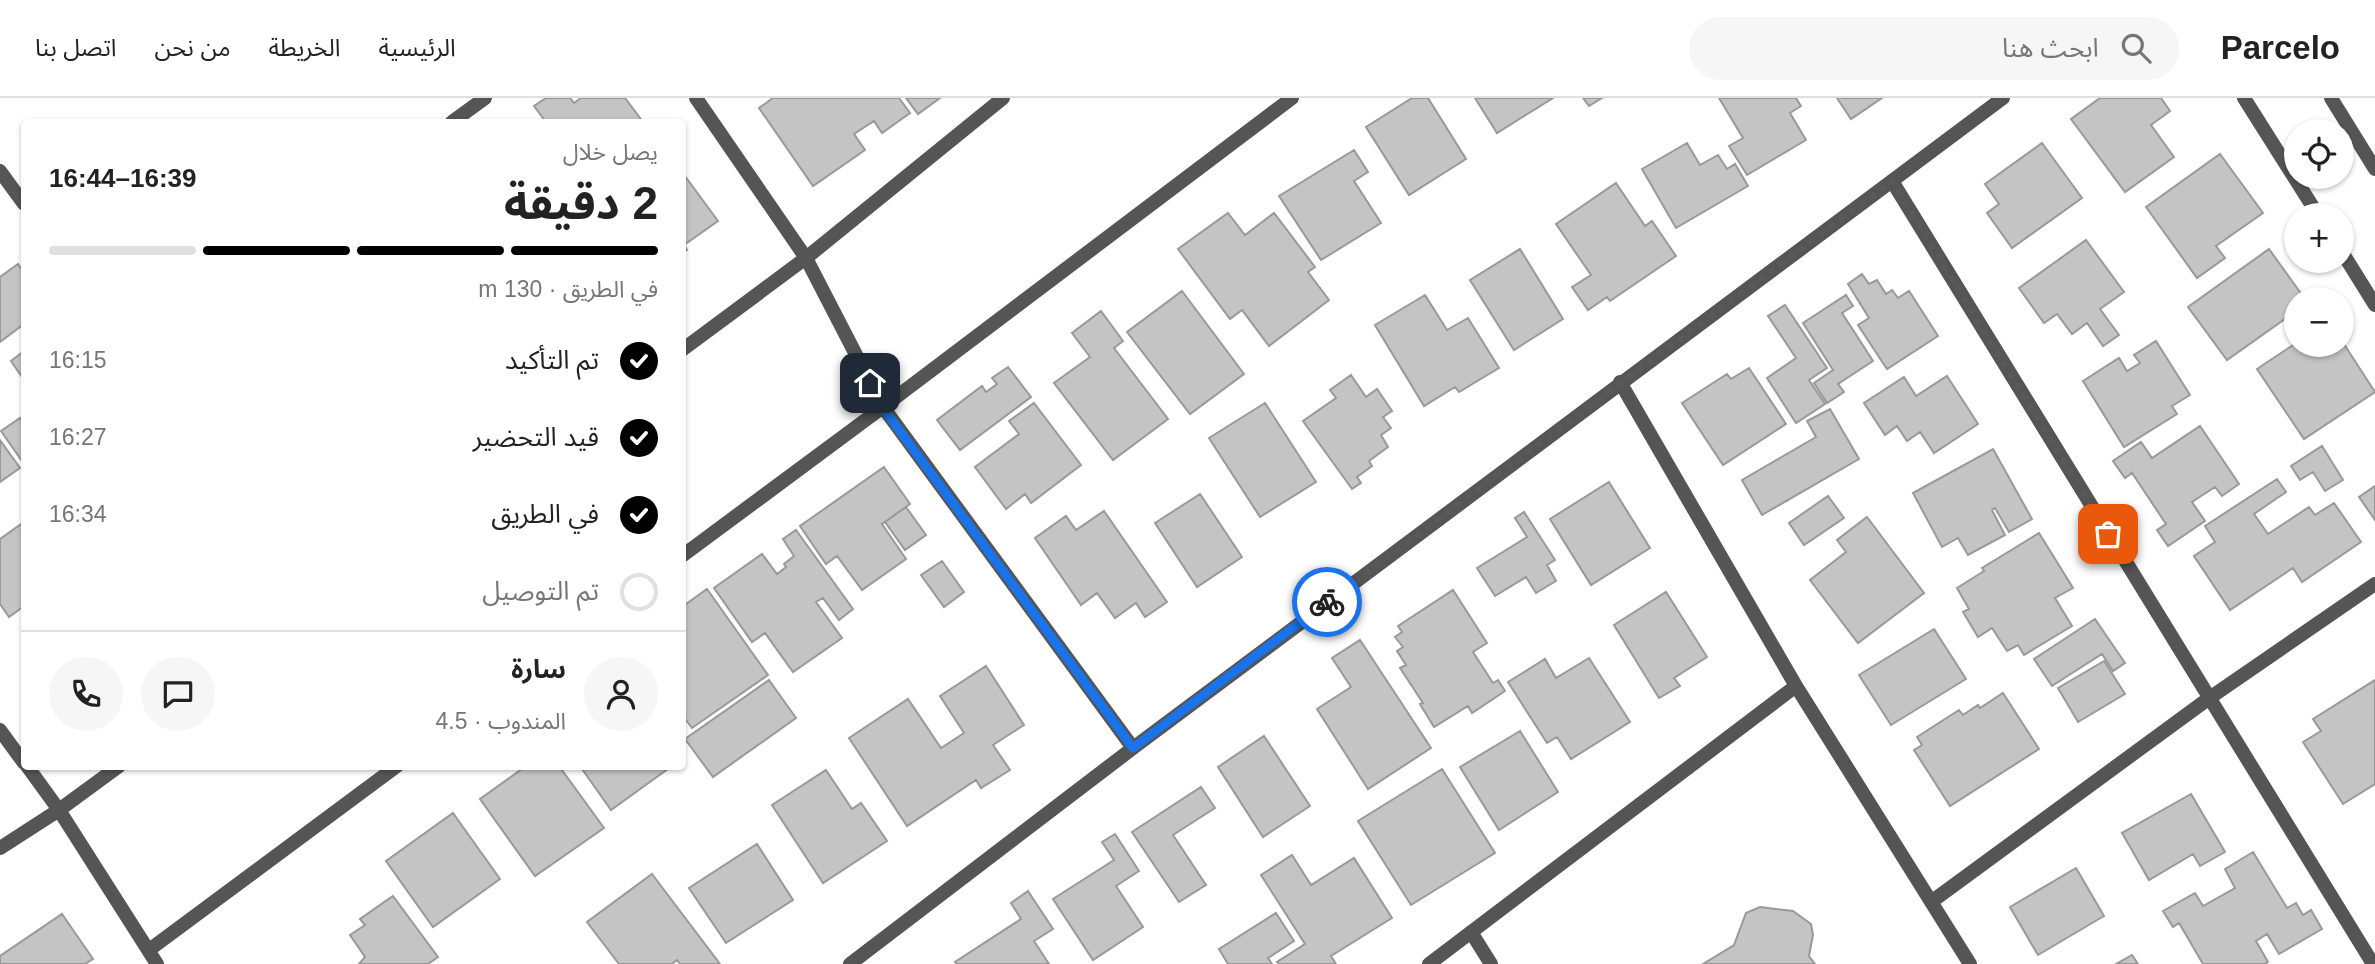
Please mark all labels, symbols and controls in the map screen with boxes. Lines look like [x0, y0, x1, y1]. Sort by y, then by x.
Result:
search box [1689, 17, 2179, 80]
icon: search [2117, 29, 2155, 67]
text: Parcelo [2221, 29, 2340, 66]
text: ابحث هنا [2002, 33, 2099, 63]
text: اتصل بنا [35, 34, 117, 61]
text: من نحن [155, 34, 231, 61]
text: الخريطة [269, 34, 341, 61]
text: الرئيسية [379, 34, 456, 61]
map controls [2284, 119, 2354, 357]
button: locate [2284, 119, 2354, 189]
text: يصل خلال [563, 139, 658, 165]
text: 16:39–16:44 [49, 163, 196, 193]
text: 2 دقيقة [504, 177, 658, 229]
button: + [2284, 203, 2354, 273]
text: في الطريق · 130 m [478, 276, 658, 302]
button: − [2284, 287, 2354, 357]
icon: check [620, 342, 658, 380]
text: تم التأكيد [505, 345, 599, 375]
text: 16:15 [49, 347, 107, 373]
pin [840, 353, 900, 413]
icon: home [851, 364, 889, 402]
icon: check [620, 419, 658, 457]
text: قيد التحضير [473, 422, 599, 452]
text: 16:27 [49, 424, 107, 450]
icon: check [620, 496, 658, 534]
text: في الطريق [491, 499, 599, 529]
text: 16:34 [49, 501, 107, 527]
pin [2078, 504, 2138, 564]
icon: bag [2089, 515, 2127, 553]
courier [1292, 567, 1362, 637]
text: تم التوصيل [482, 576, 599, 606]
icon: bike [1308, 583, 1346, 621]
text: سارة [511, 654, 566, 684]
button: phone [49, 657, 123, 731]
button: chat [141, 657, 215, 731]
button: person [584, 657, 658, 731]
text: المندوب · 4.5 [436, 708, 566, 734]

